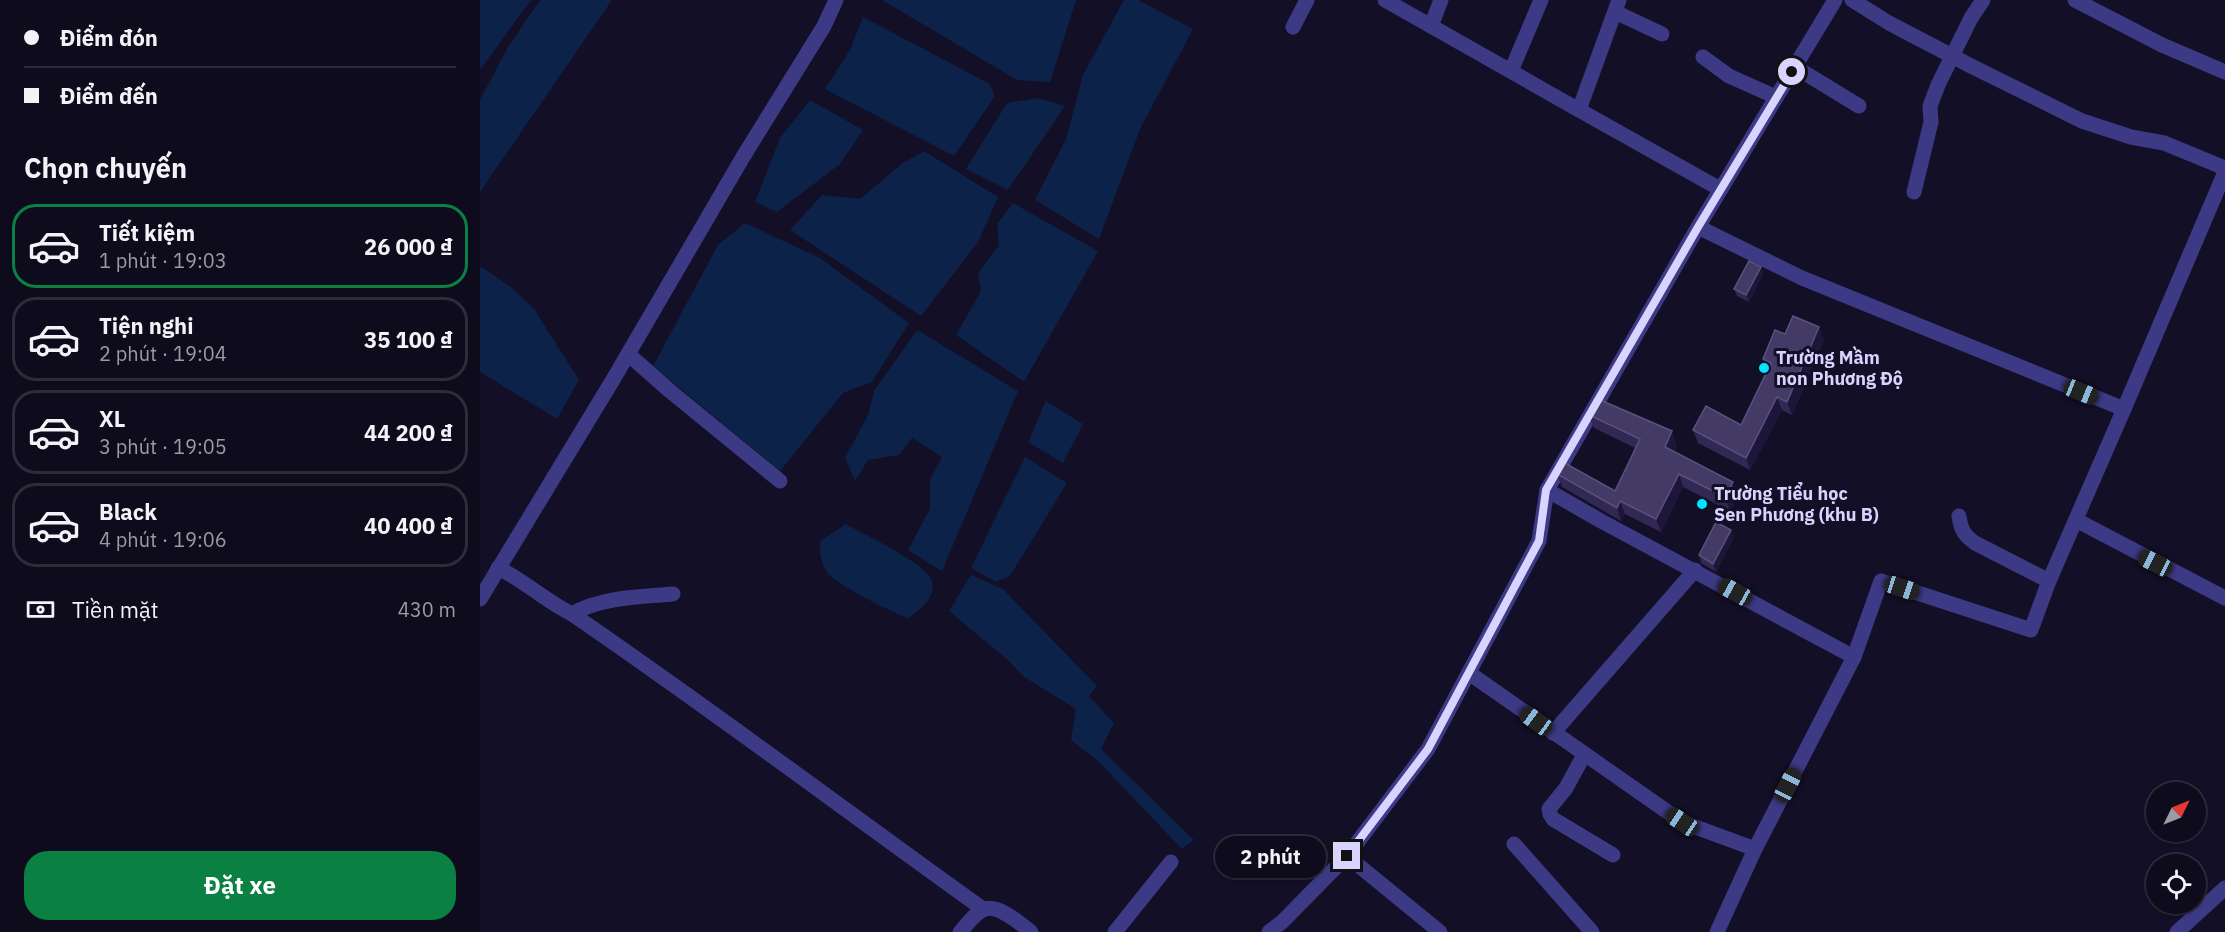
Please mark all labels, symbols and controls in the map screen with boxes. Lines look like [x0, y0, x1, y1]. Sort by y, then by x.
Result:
text: Điểm đón [60, 23, 158, 52]
route start [1778, 58, 1805, 85]
text: Điểm đến [60, 81, 158, 110]
text: Chọn chuyến [24, 150, 187, 185]
text: Tiết kiệm [99, 218, 195, 247]
icon: car [27, 219, 81, 273]
text: 26 000 ₫ [364, 232, 453, 261]
text: 1 phút · 19:03 [99, 247, 227, 274]
text: Tiện nghi [99, 311, 193, 340]
icon: car [27, 312, 81, 366]
text: 35 100 ₫ [364, 325, 453, 354]
text: 2 phút · 19:04 [99, 340, 227, 367]
place label: Trường Mầm non Phương Độ [1776, 346, 1903, 390]
marker: Trường Mầm non Phương Độ [1757, 361, 1771, 375]
car [2061, 377, 2101, 407]
text: XL [99, 404, 125, 433]
icon: car [27, 405, 81, 459]
text: 44 200 ₫ [364, 418, 453, 447]
text: 3 phút · 19:05 [99, 433, 227, 460]
place label: Trường Tiểu học Sen Phương (khu B) [1714, 482, 1879, 526]
text: Black [99, 497, 157, 526]
marker: Trường Tiểu học Sen Phương (khu B) [1695, 497, 1709, 511]
icon: car [27, 498, 81, 552]
text: 40 400 ₫ [364, 511, 453, 540]
text: 4 phút · 19:06 [99, 526, 227, 553]
car [2135, 547, 2175, 579]
car [1882, 574, 1922, 602]
car [1715, 575, 1755, 609]
icon: cash [24, 593, 57, 626]
text: Tiền mặt [72, 595, 159, 624]
text: 430 m [398, 596, 456, 623]
car [1516, 703, 1556, 739]
car [1772, 765, 1804, 805]
north arrow [2146, 782, 2206, 842]
map controls [2146, 782, 2206, 914]
car [1662, 804, 1702, 840]
callout: 2 phút [1215, 835, 1326, 877]
route end [1333, 842, 1360, 869]
text: 2 phút [1240, 843, 1301, 870]
button: Đặt xe [24, 851, 456, 920]
button: locate [2146, 854, 2206, 914]

